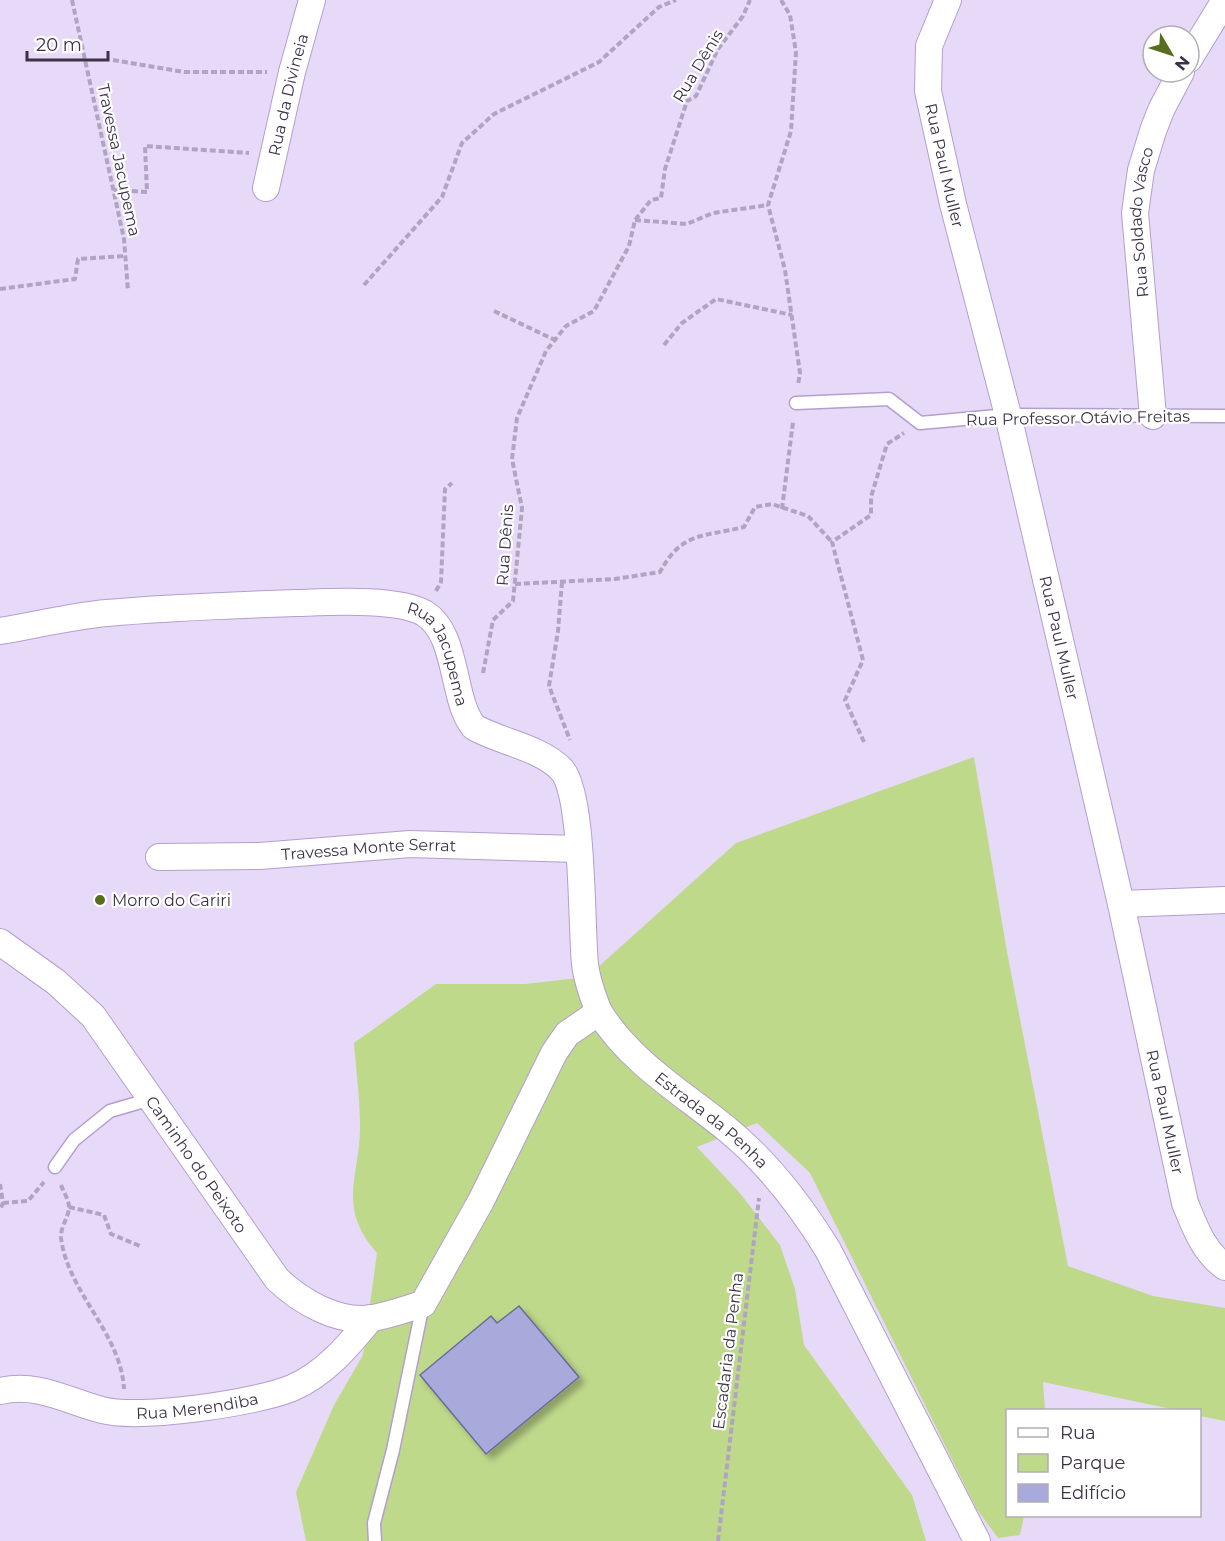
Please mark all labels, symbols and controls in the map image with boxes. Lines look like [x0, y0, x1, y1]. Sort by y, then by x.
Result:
scale bar [27, 24, 108, 62]
north arrow [1141, 24, 1201, 84]
street label: Rua Dênis [669, 26, 727, 106]
street label: Rua da Divineia [264, 31, 312, 158]
text: 20 m [36, 34, 82, 56]
text: N [1171, 52, 1194, 74]
street label: Travessa Jacupema [94, 82, 144, 238]
street label: Rua Paul Muller [921, 101, 968, 229]
street label: Rua Soldado Vasco [1125, 144, 1157, 298]
street label: Rua Professor Otávio Freitas [966, 407, 1190, 429]
street label: Rua Dênis [493, 503, 517, 586]
street label: Rua Paul Muller [1036, 574, 1083, 701]
street label: Rua Jacupema [405, 598, 472, 708]
street label: Travessa Monte Serrat [281, 834, 457, 864]
place label: Morro do Cariri [112, 891, 231, 910]
marker: Morro do Cariri [93, 893, 107, 907]
street label: Rua Paul Muller [1143, 1048, 1188, 1176]
street label: Estrada da Penha [651, 1068, 772, 1172]
street label: Caminho do Peixoto [142, 1092, 251, 1236]
street label: Escadaria da Penha [709, 1272, 747, 1430]
street label: Rua Merendiba [136, 1389, 260, 1423]
legend [1006, 1409, 1201, 1517]
text: Rua [1060, 1422, 1096, 1444]
text: Parque [1060, 1452, 1126, 1474]
text: Edifício [1060, 1482, 1126, 1504]

